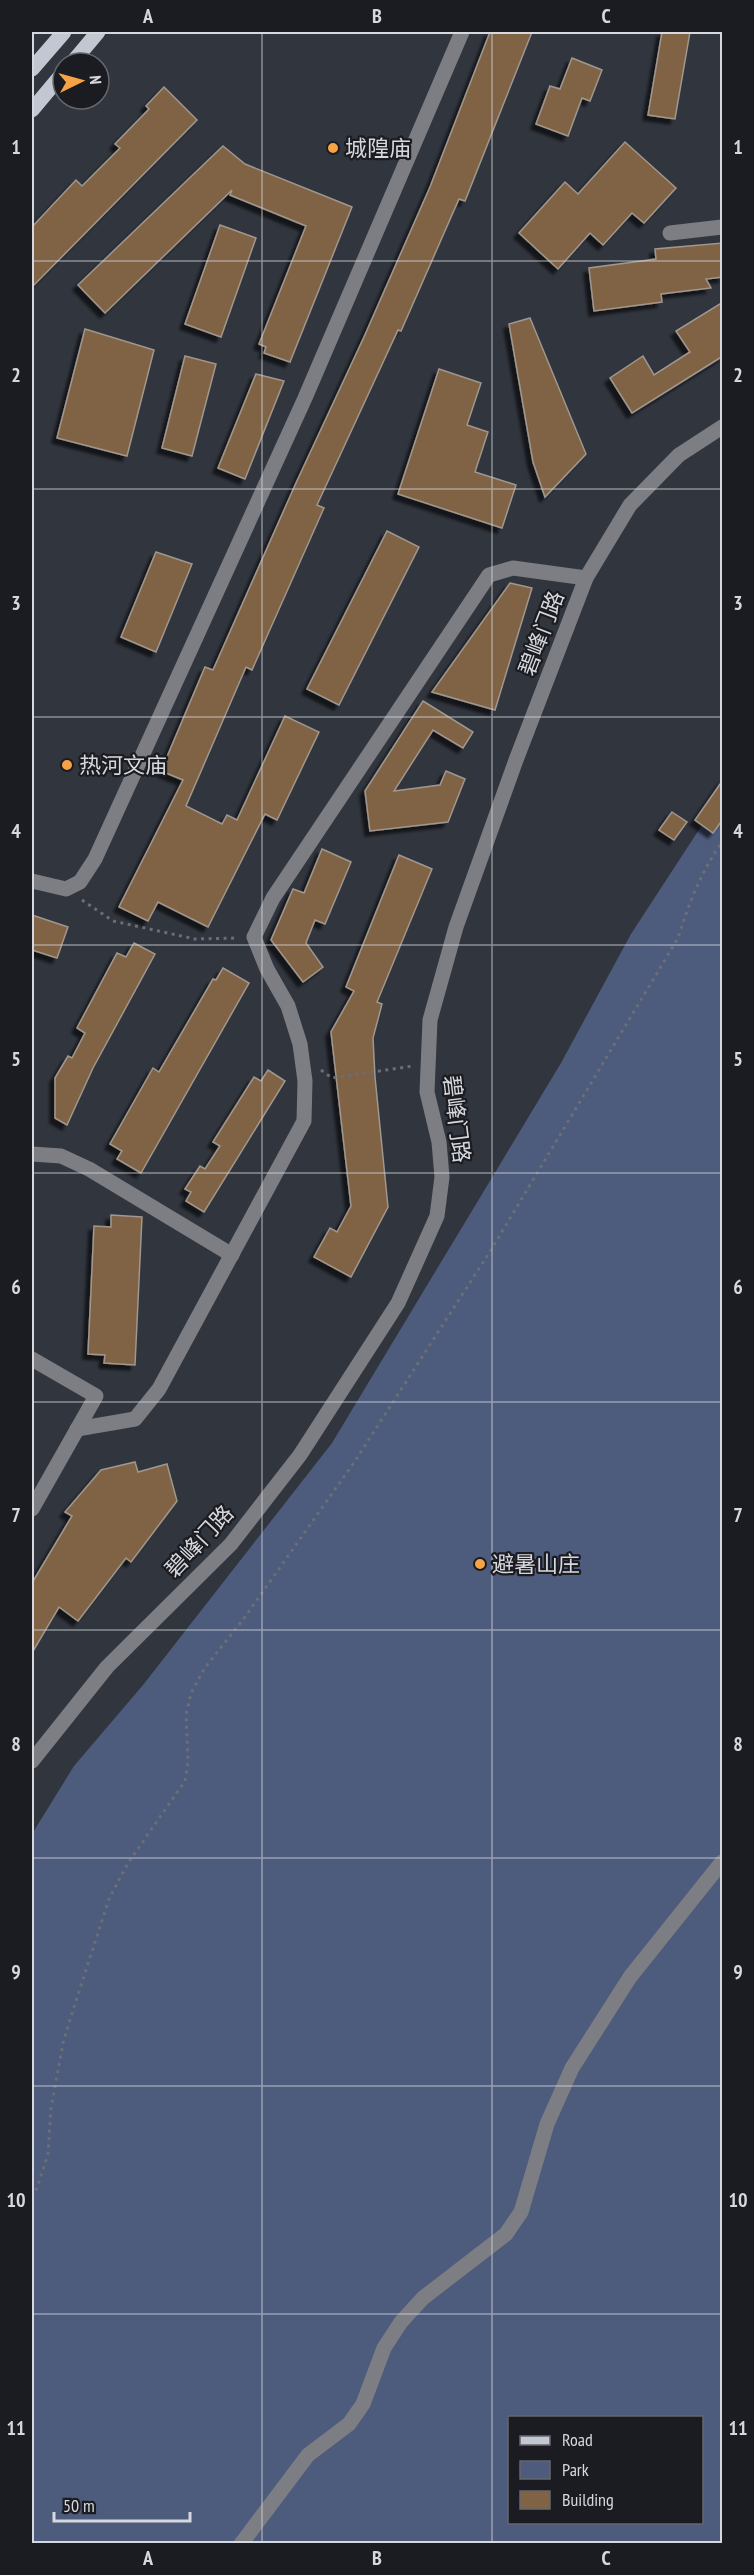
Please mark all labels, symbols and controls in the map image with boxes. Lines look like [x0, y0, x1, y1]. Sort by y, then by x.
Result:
text: A [142, 3, 154, 29]
text: B [372, 3, 382, 29]
text: C [601, 3, 611, 29]
north arrow [51, 51, 111, 111]
text: N [86, 75, 106, 85]
text: 1 [11, 134, 21, 160]
place label: 城隍庙 [345, 134, 411, 162]
text: 1 [733, 134, 743, 160]
marker: 城隍庙 [326, 141, 340, 155]
text: 2 [11, 362, 21, 388]
text: 2 [733, 362, 743, 388]
street label: 碧峰门路 [512, 587, 570, 679]
text: 3 [11, 590, 21, 616]
text: 3 [733, 590, 743, 616]
place label: 热河文庙 [79, 751, 167, 779]
marker: 热河文庙 [60, 758, 74, 772]
text: 4 [11, 818, 21, 844]
text: 4 [733, 818, 743, 844]
text: 5 [11, 1046, 21, 1072]
text: 5 [733, 1046, 743, 1072]
street label: 碧峰门路 [438, 1074, 476, 1164]
text: 6 [11, 1274, 21, 1300]
text: 6 [733, 1274, 743, 1300]
street label: 碧峰门路 [159, 1499, 239, 1583]
text: 7 [11, 1502, 21, 1528]
text: 7 [733, 1502, 743, 1528]
place label: 避暑山庄 [492, 1550, 580, 1578]
marker: 避暑山庄 [473, 1557, 487, 1571]
text: 8 [11, 1731, 21, 1757]
text: 8 [733, 1731, 743, 1757]
text: 9 [11, 1959, 21, 1985]
text: 9 [733, 1959, 743, 1985]
text: 10 [6, 2187, 26, 2213]
text: 10 [728, 2187, 748, 2213]
text: 11 [6, 2415, 26, 2441]
text: 11 [728, 2415, 748, 2441]
legend [508, 2416, 703, 2524]
text: Road [562, 2428, 593, 2451]
text: Park [562, 2458, 589, 2481]
scale bar [54, 2485, 190, 2523]
text: Building [562, 2488, 614, 2511]
text: 50 m [63, 2494, 95, 2517]
text: A [142, 2545, 154, 2571]
text: B [372, 2545, 382, 2571]
text: C [601, 2545, 611, 2571]

